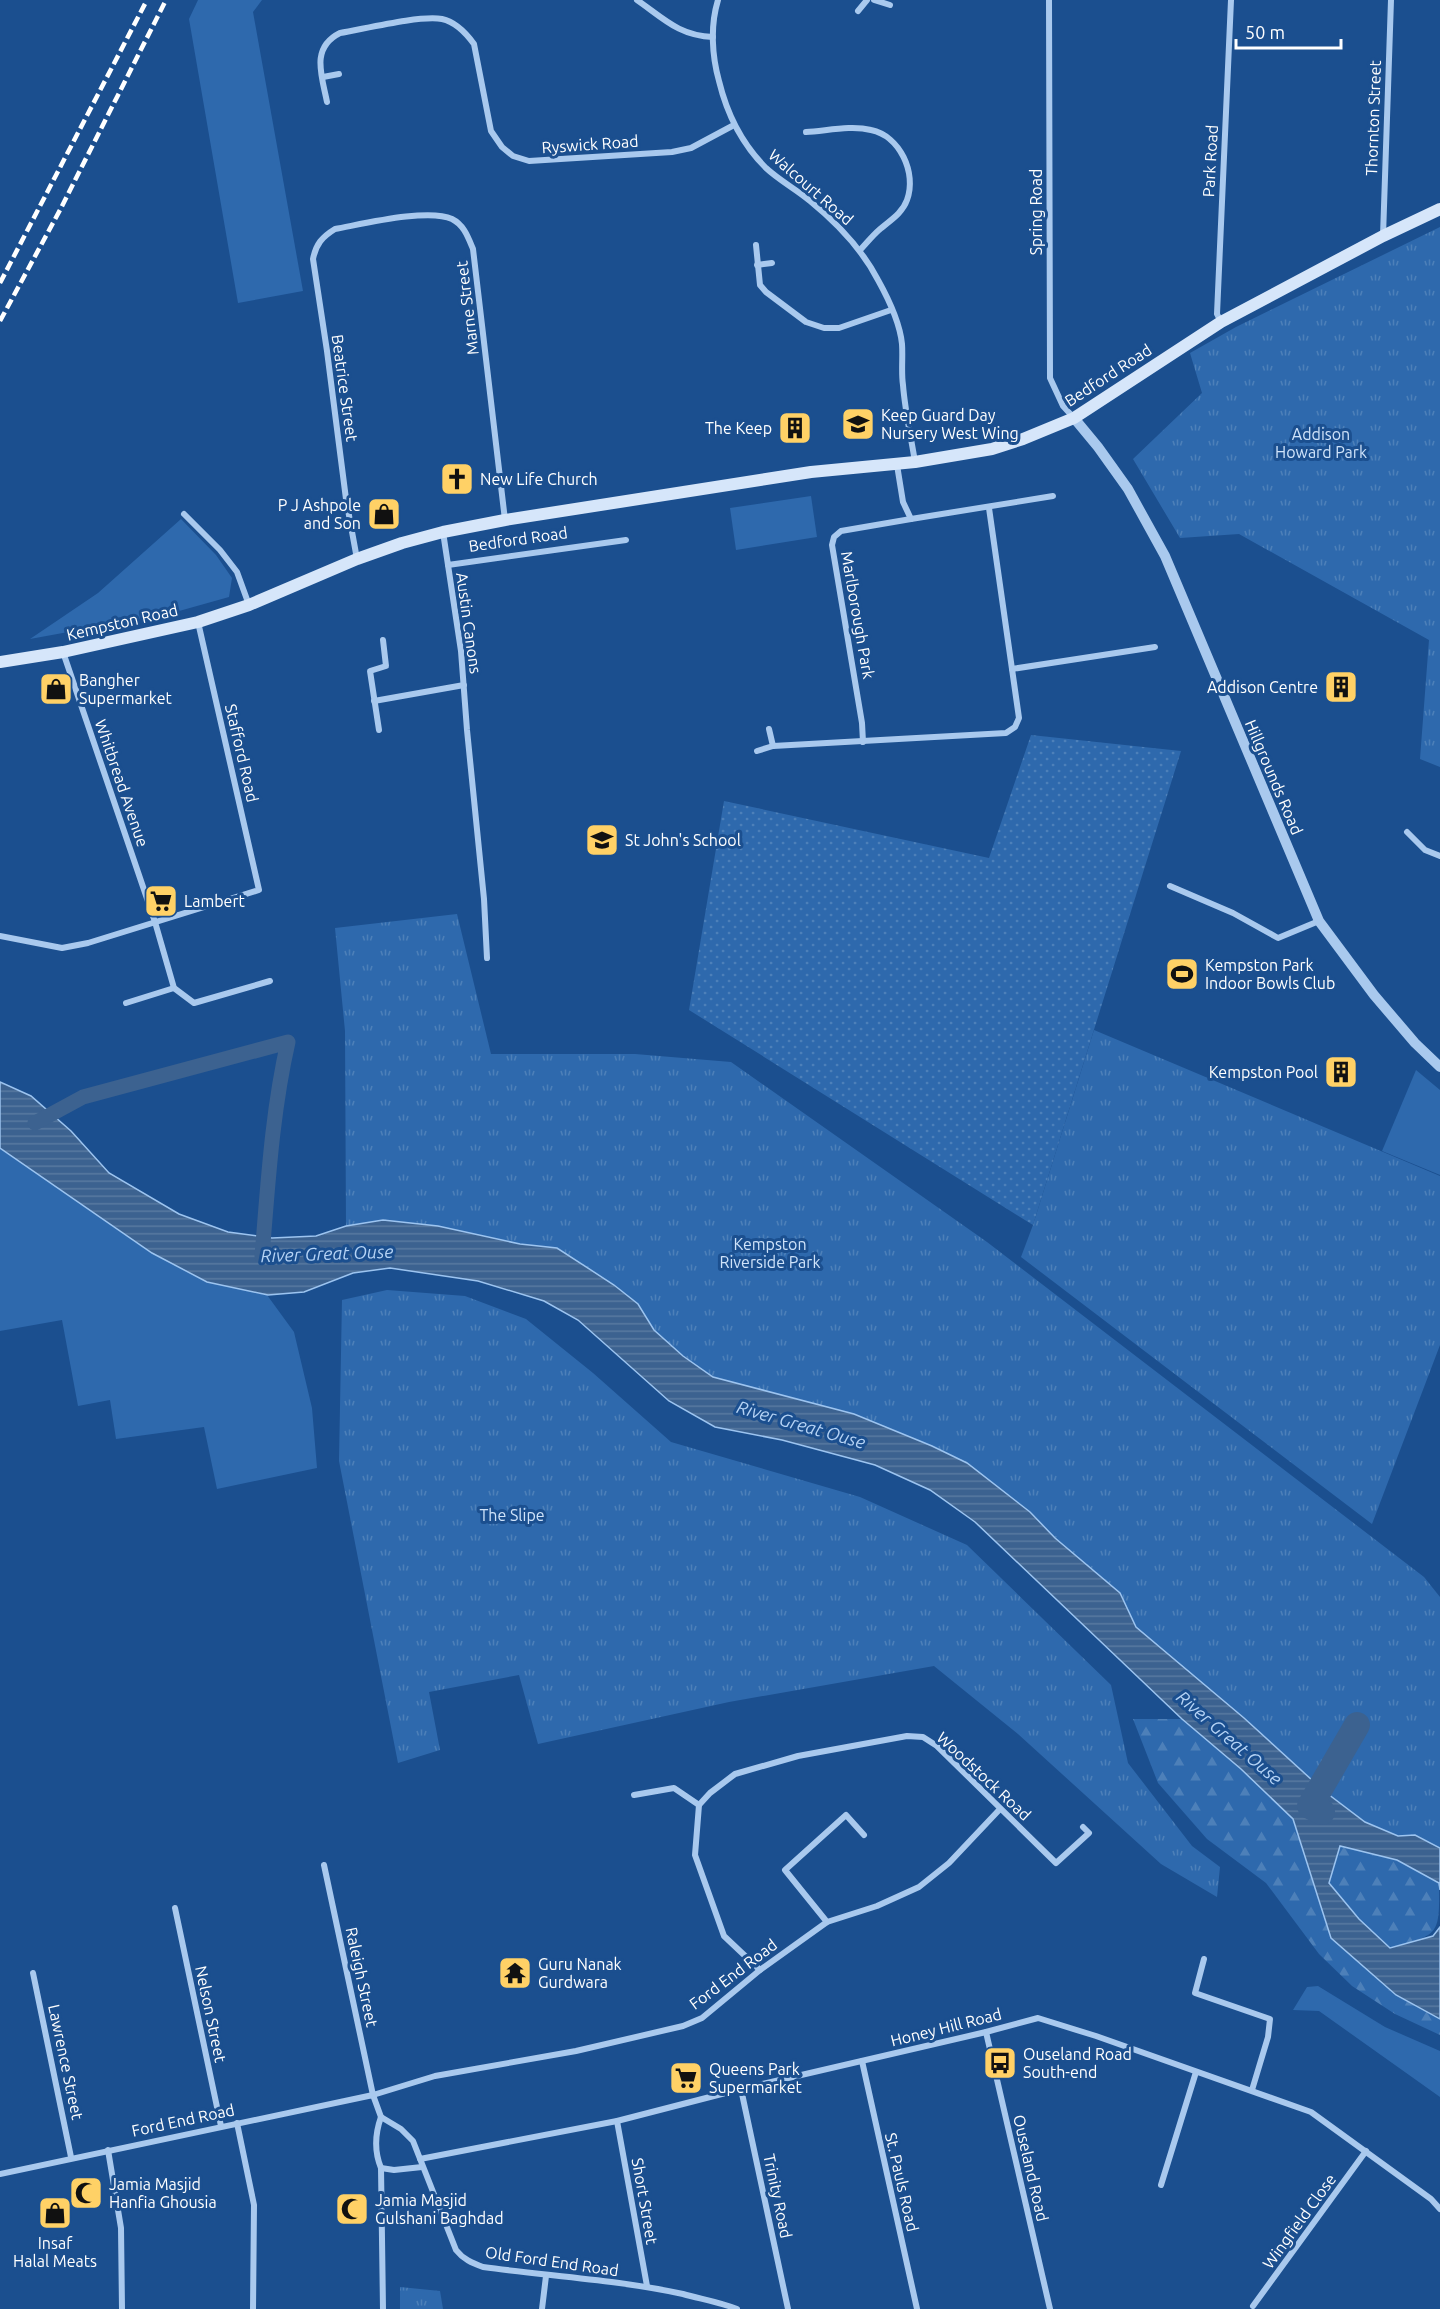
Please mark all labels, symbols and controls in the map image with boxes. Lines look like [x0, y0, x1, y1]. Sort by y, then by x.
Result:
scale bar [1236, 12, 1341, 50]
text: 50 m [1245, 22, 1285, 42]
street label: Thornton Street [1362, 59, 1384, 176]
street label: Park Road [1199, 124, 1221, 198]
street label: Ryswick Road [541, 132, 639, 156]
street label: Walcourt Road [765, 146, 857, 228]
street label: Spring Road [1027, 169, 1045, 255]
street label: Marne Street [452, 259, 482, 356]
street label: Beatrice Street [329, 333, 362, 443]
street label: Bedford Road [1061, 340, 1155, 410]
school or university icon: Keep Guard Day Nursery West Wing [840, 406, 876, 442]
place label: Keep Guard Day Nursery West Wing [881, 406, 1019, 442]
building icon: The Keep [777, 410, 813, 446]
place label: The Keep [705, 419, 772, 437]
park label: Addison Howard Park [1275, 425, 1367, 461]
church icon: New Life Church [439, 461, 475, 497]
place label: New Life Church [480, 470, 598, 488]
place label: P J Ashpole and Son [278, 496, 361, 532]
shop icon: P J Ashpole and Son [366, 496, 402, 532]
street label: Bedford Road [467, 523, 569, 555]
street label: Marlborough Park [838, 550, 878, 680]
street label: Austin Canons [453, 571, 485, 675]
street label: Kempston Road [65, 600, 179, 644]
building icon: Addison Centre [1323, 669, 1359, 705]
shop icon: Bangher Supermarket [38, 671, 74, 707]
place label: Bangher Supermarket [79, 671, 173, 707]
place label: Addison Centre [1207, 678, 1318, 696]
street label: Stafford Road [222, 702, 262, 804]
street label: Whitbread Avenue [92, 717, 152, 849]
street label: Hillgrounds Road [1242, 717, 1306, 837]
school or university icon: St John's School [584, 822, 620, 858]
place label: St John's School [625, 831, 741, 849]
supermarket icon: Lambert [143, 883, 179, 919]
place label: Lambert [184, 892, 245, 910]
sports icon: Kempston Park Indoor Bowls Club [1164, 956, 1200, 992]
place label: Kempston Park Indoor Bowls Club [1205, 956, 1335, 992]
building icon: Kempston Pool [1323, 1054, 1359, 1090]
place label: Kempston Pool [1209, 1063, 1318, 1081]
park label: Kempston Riverside Park [720, 1235, 821, 1271]
water label: River Great Ouse [260, 1241, 394, 1265]
water label: River Great Ouse [735, 1396, 868, 1452]
park label: The Slipe [479, 1506, 545, 1524]
water label: River Great Ouse [1173, 1686, 1286, 1788]
street label: Woodstock Road [934, 1728, 1034, 1824]
street label: Raleigh Street [343, 1925, 382, 2029]
street label: Ford End Road [686, 1935, 780, 2013]
temple icon: Guru Nanak Gurdwara [497, 1955, 533, 1991]
place label: Guru Nanak Gurdwara [538, 1955, 622, 1991]
street label: Nelson Street [192, 1964, 230, 2065]
street label: Lawrence Street [45, 2003, 87, 2122]
street label: Honey Hill Road [889, 2004, 1003, 2050]
bus stop icon: Ouseland Road South-end [982, 2045, 1018, 2081]
place label: Ouseland Road South-end [1023, 2045, 1132, 2081]
supermarket icon: Queens Park Supermarket [668, 2060, 704, 2096]
place label: Queens Park Supermarket [709, 2060, 803, 2096]
street label: Ford End Road [130, 2100, 236, 2140]
street label: Ouseland Road [1010, 2113, 1052, 2223]
street label: St. Pauls Road [882, 2131, 922, 2233]
street label: Trinity Road [760, 2152, 796, 2240]
street label: Short Street [629, 2156, 662, 2246]
street label: Wingfield Close [1259, 2170, 1339, 2272]
mosque icon: Jamia Masjid Hanfia Ghousia [68, 2175, 104, 2211]
place label: Jamia Masjid Hanfia Ghousia [109, 2175, 217, 2211]
mosque icon: Jamia Masjid Gulshani Baghdad [334, 2191, 370, 2227]
place label: Jamia Masjid Gulshani Baghdad [375, 2191, 504, 2227]
shop icon: Insaf Halal Meats [37, 2195, 73, 2231]
place label: Insaf Halal Meats [13, 2234, 97, 2270]
street label: Old Ford End Road [484, 2243, 620, 2279]

